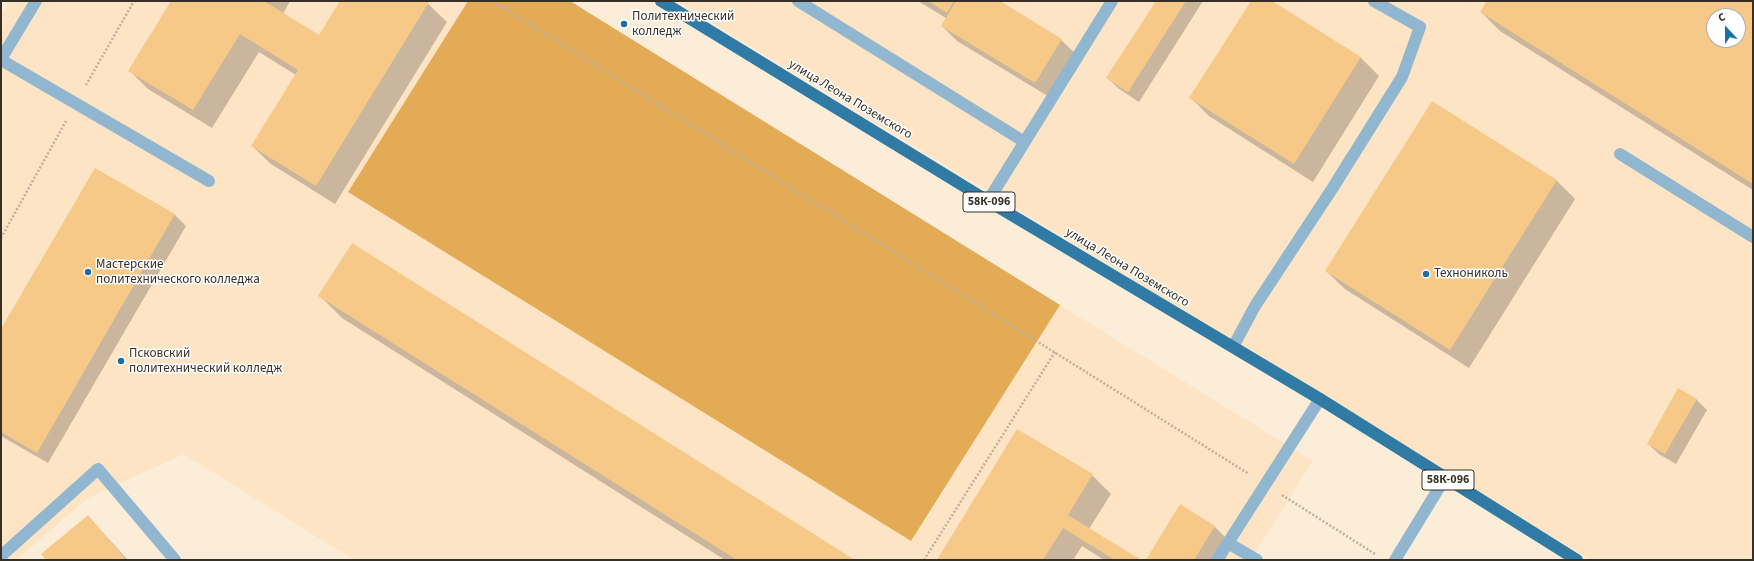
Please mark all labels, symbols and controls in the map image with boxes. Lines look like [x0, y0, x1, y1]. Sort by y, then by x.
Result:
north arrow [1706, 8, 1746, 48]
place label: Политехнический колледж [632, 9, 734, 40]
text: С [1716, 9, 1727, 25]
marker: Политехнический колледж [619, 19, 629, 29]
street label: улица Леона Поземского [785, 57, 915, 143]
road number: 58К-096 [963, 192, 1015, 212]
street label: улица Леона Поземского [1062, 225, 1192, 311]
place label: Мастерские политехнического колледжа [96, 257, 260, 288]
place label: Технониколь [1434, 266, 1508, 282]
marker: Мастерские политехнического колледжа [83, 267, 93, 277]
marker: Технониколь [1421, 269, 1431, 279]
place label: Псковский политехнический колледж [129, 346, 282, 377]
marker: Псковский политехнический колледж [116, 356, 126, 366]
road number: 58К-096 [1422, 470, 1474, 490]

